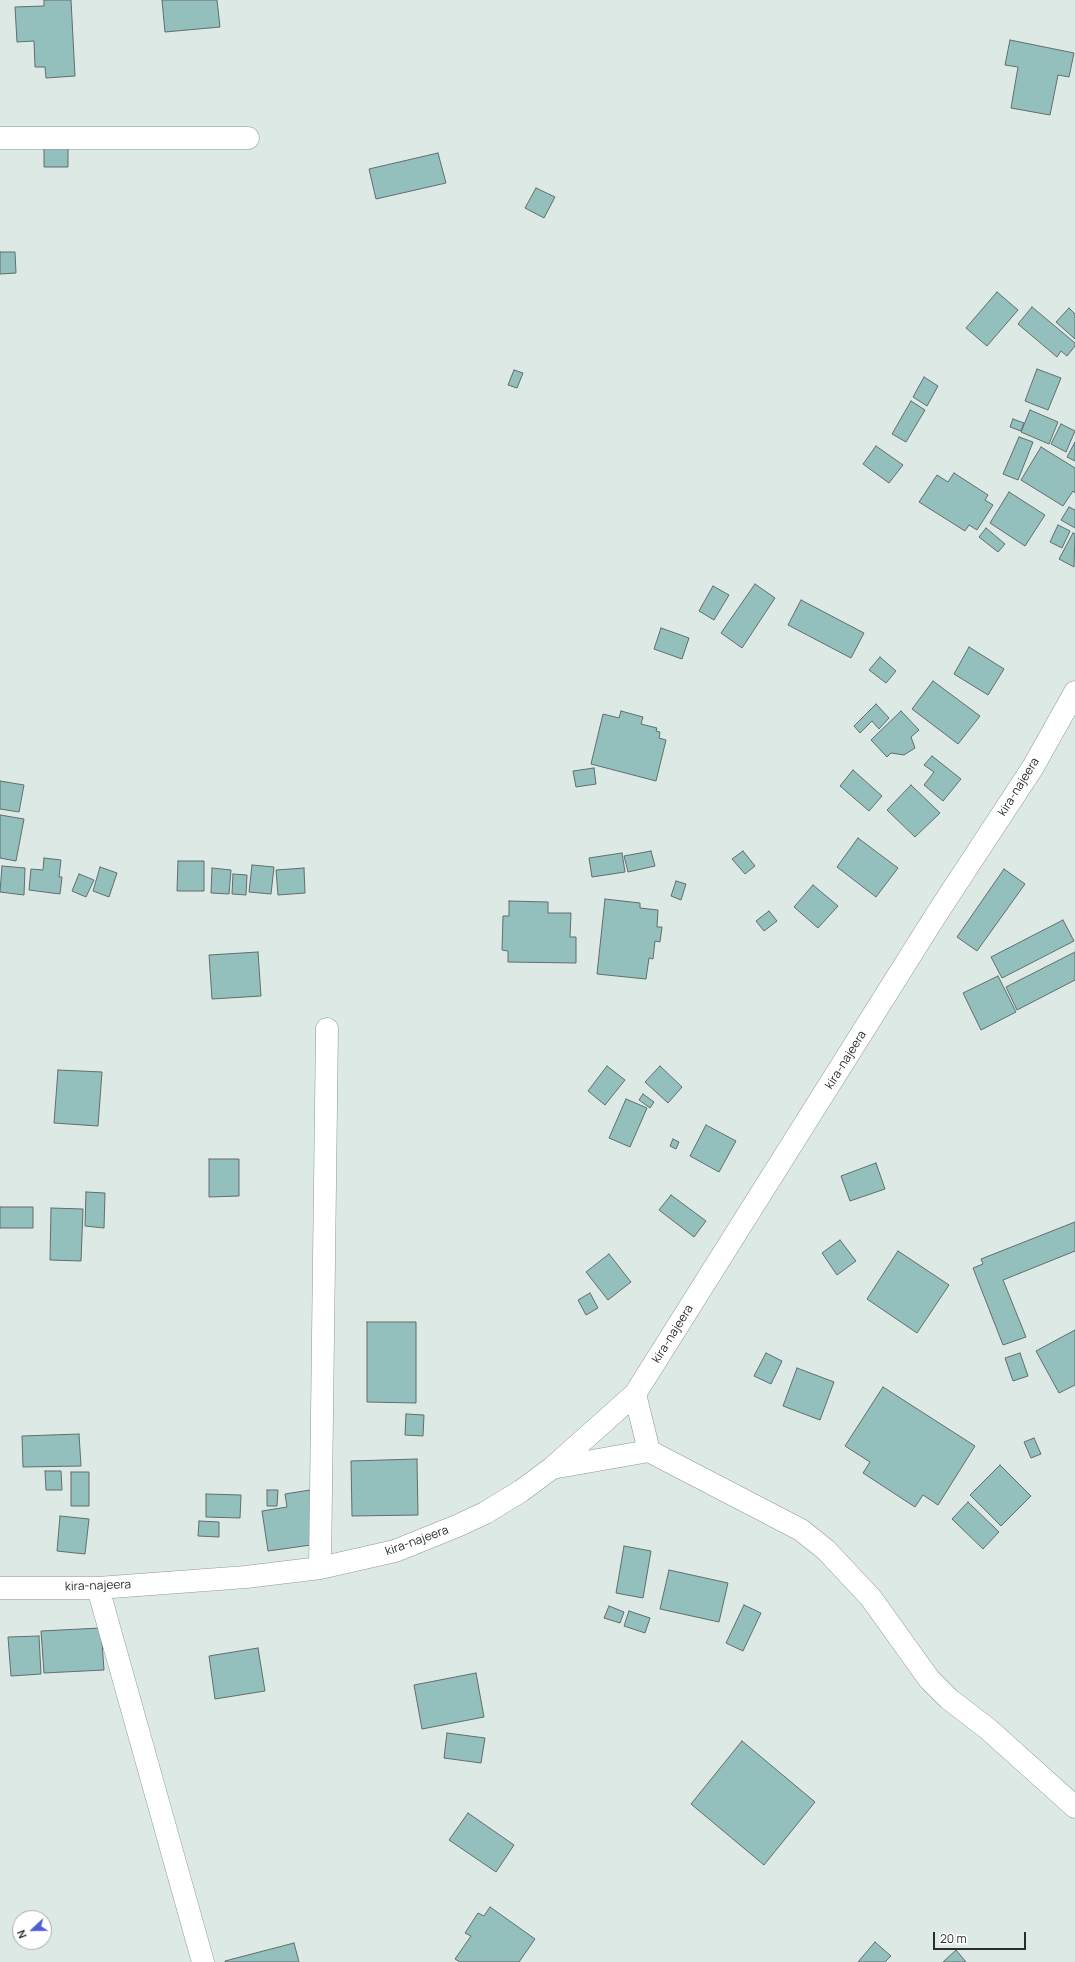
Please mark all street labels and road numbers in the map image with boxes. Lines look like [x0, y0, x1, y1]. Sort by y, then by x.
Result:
street label: kira-najeera [995, 755, 1043, 819]
street label: kira-najeera [822, 1028, 870, 1092]
street label: kira-najeera [649, 1302, 697, 1366]
street label: kira-najeera [383, 1523, 451, 1559]
street label: kira-najeera [65, 1578, 131, 1594]

